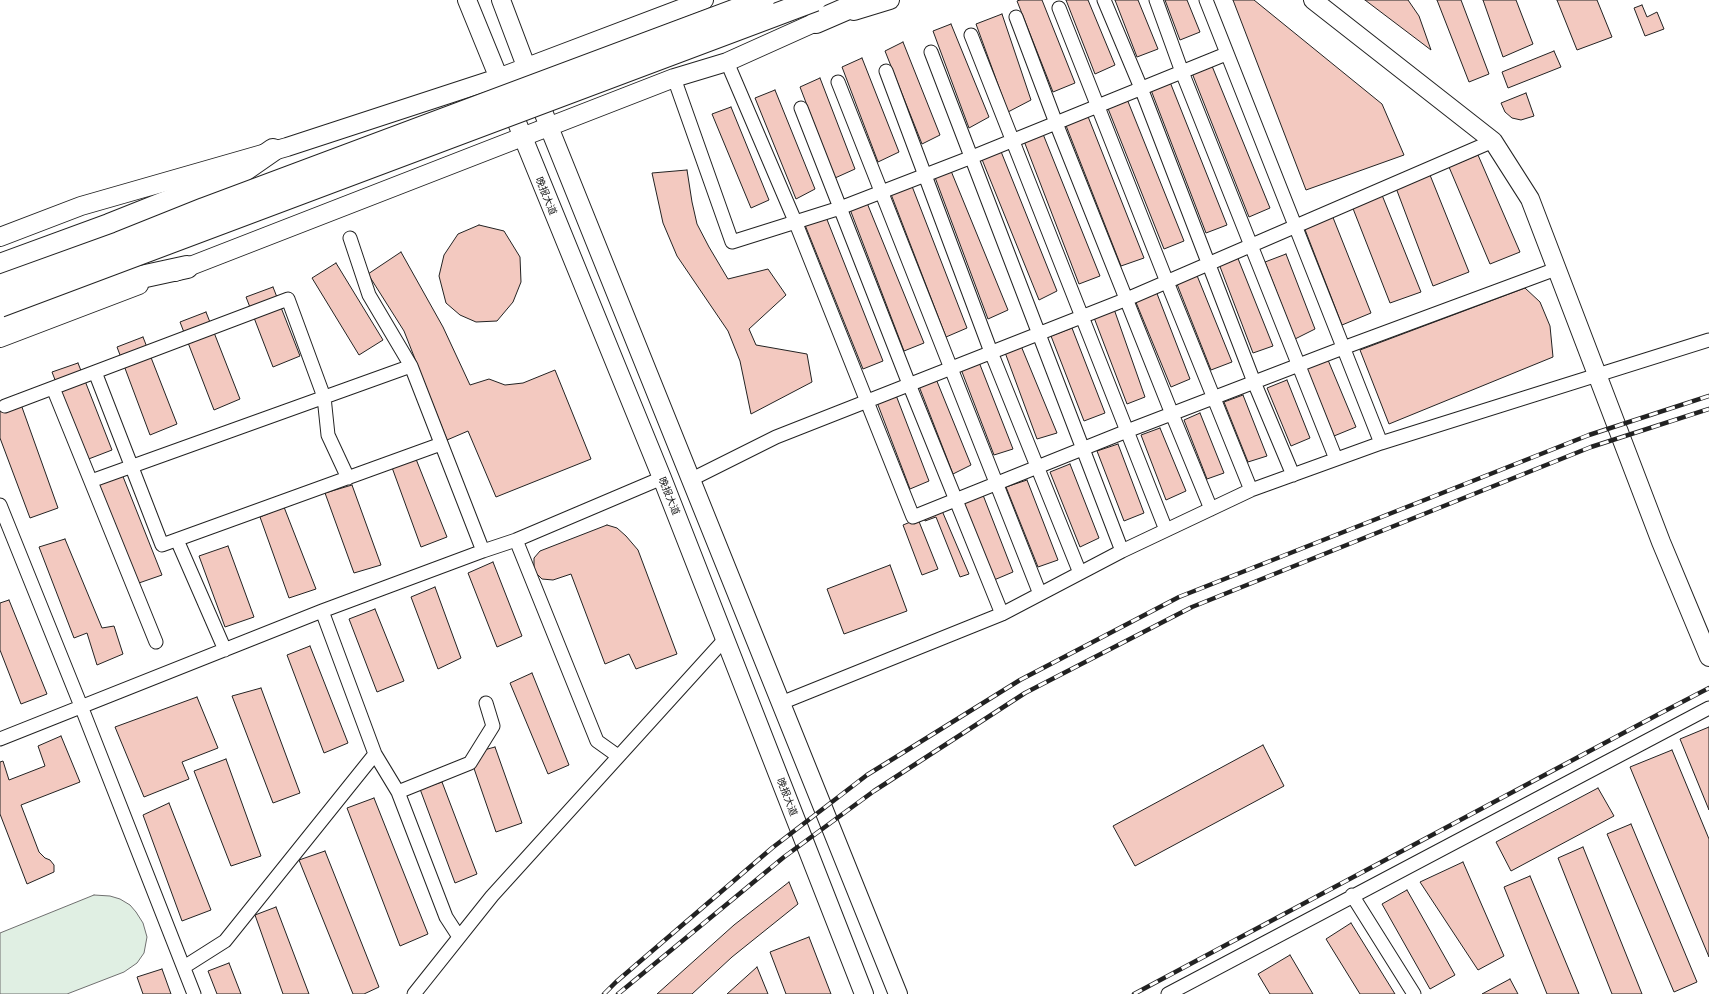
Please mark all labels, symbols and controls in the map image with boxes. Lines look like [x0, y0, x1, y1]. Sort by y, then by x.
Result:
street label: 晚报大道 [533, 175, 559, 217]
street label: 晚报大道 [656, 475, 682, 517]
street label: 晚报大道 [774, 776, 800, 818]

